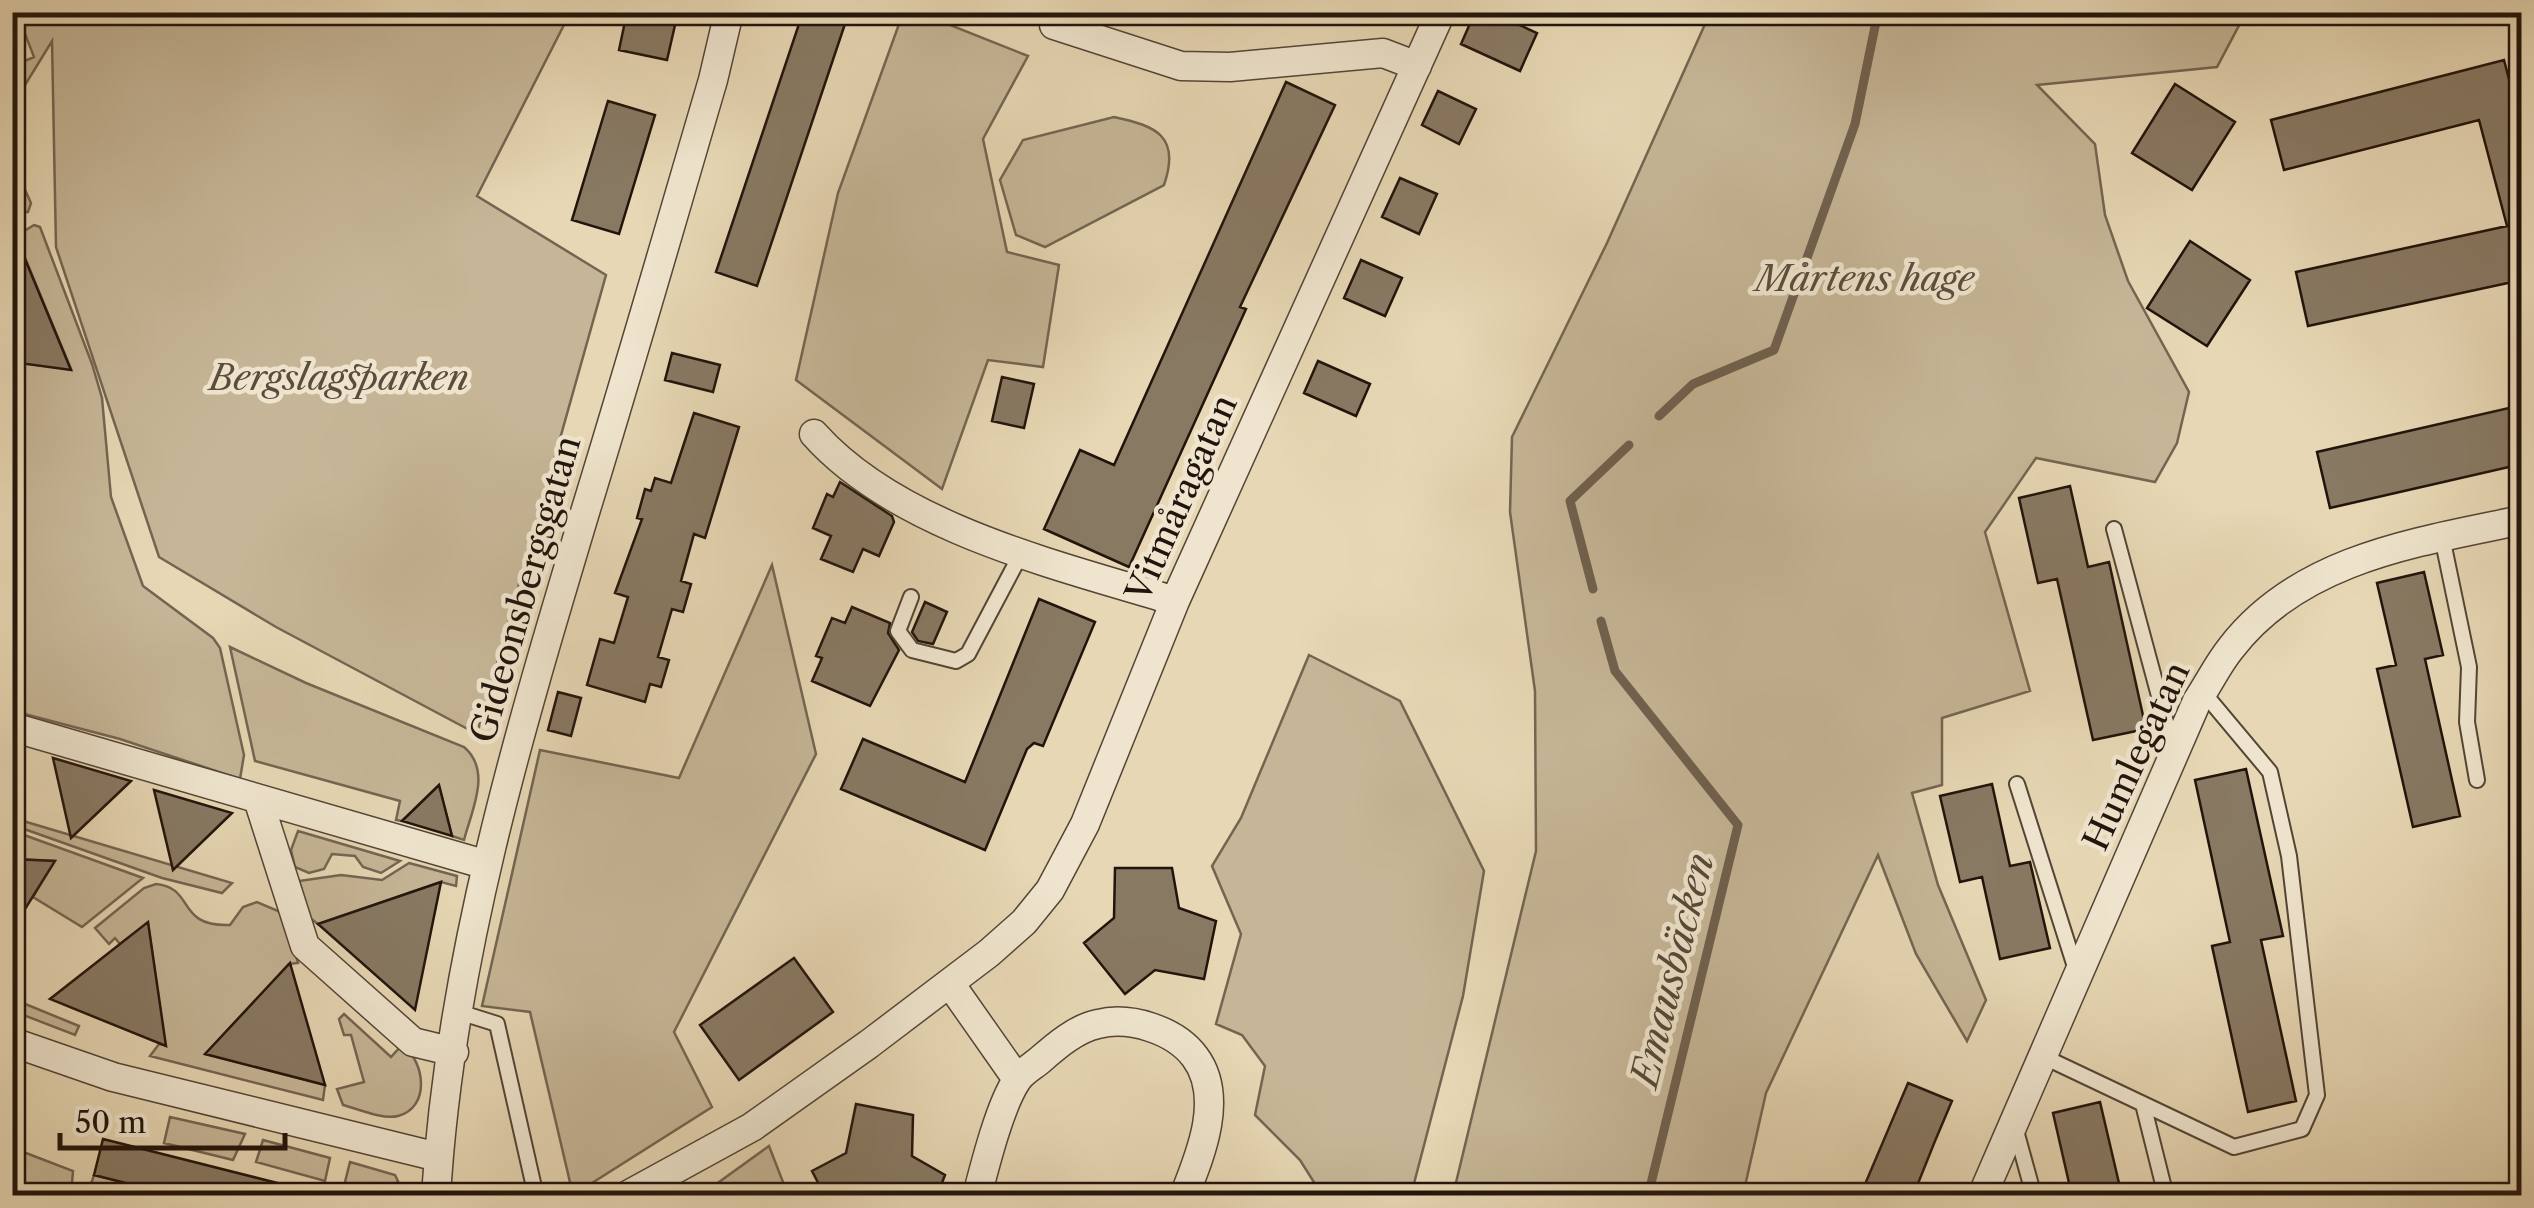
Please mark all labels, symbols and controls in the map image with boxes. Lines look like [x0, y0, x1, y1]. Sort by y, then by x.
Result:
park label: Mårtens hage [1752, 257, 1976, 300]
park label: Bergslagsparken [206, 356, 469, 399]
street label: Vitmåragatan [1116, 388, 1246, 609]
street label: Gideonsbergsgatan [461, 431, 589, 747]
street label: Humlegatan [2074, 655, 2198, 857]
water label: Emausbäcken [1620, 848, 1724, 1095]
scale bar [60, 1088, 285, 1150]
text: 50 m [75, 1104, 146, 1141]

